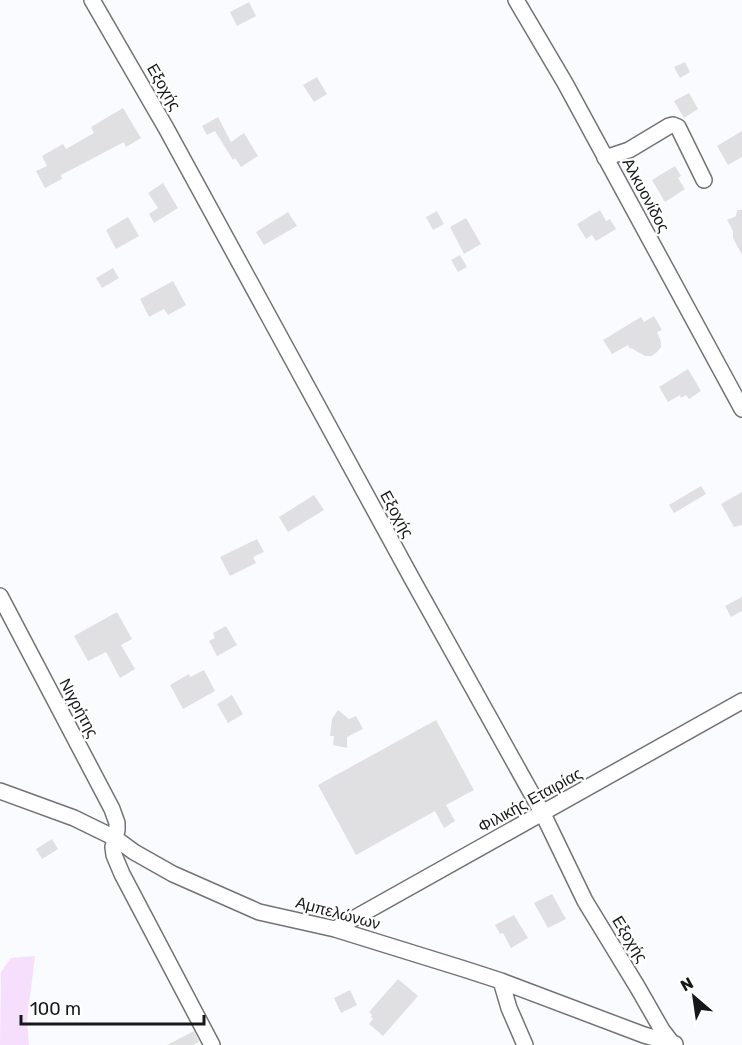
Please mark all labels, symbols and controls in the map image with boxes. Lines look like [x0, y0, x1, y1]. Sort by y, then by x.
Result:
street label: Εξοχής [143, 60, 185, 114]
street label: Αλκυονίδος [619, 155, 674, 236]
street label: Εξοχής [376, 487, 418, 541]
street label: Νιγρήτης [56, 675, 103, 741]
street label: Φιλικής Εταιρίας [475, 764, 585, 836]
street label: Αμπελώνων [294, 893, 382, 933]
street label: Εξοχής [608, 912, 652, 966]
north arrow [664, 967, 724, 1027]
text: N [677, 973, 697, 995]
scale bar [21, 988, 204, 1026]
text: 100 m [30, 998, 81, 1020]

